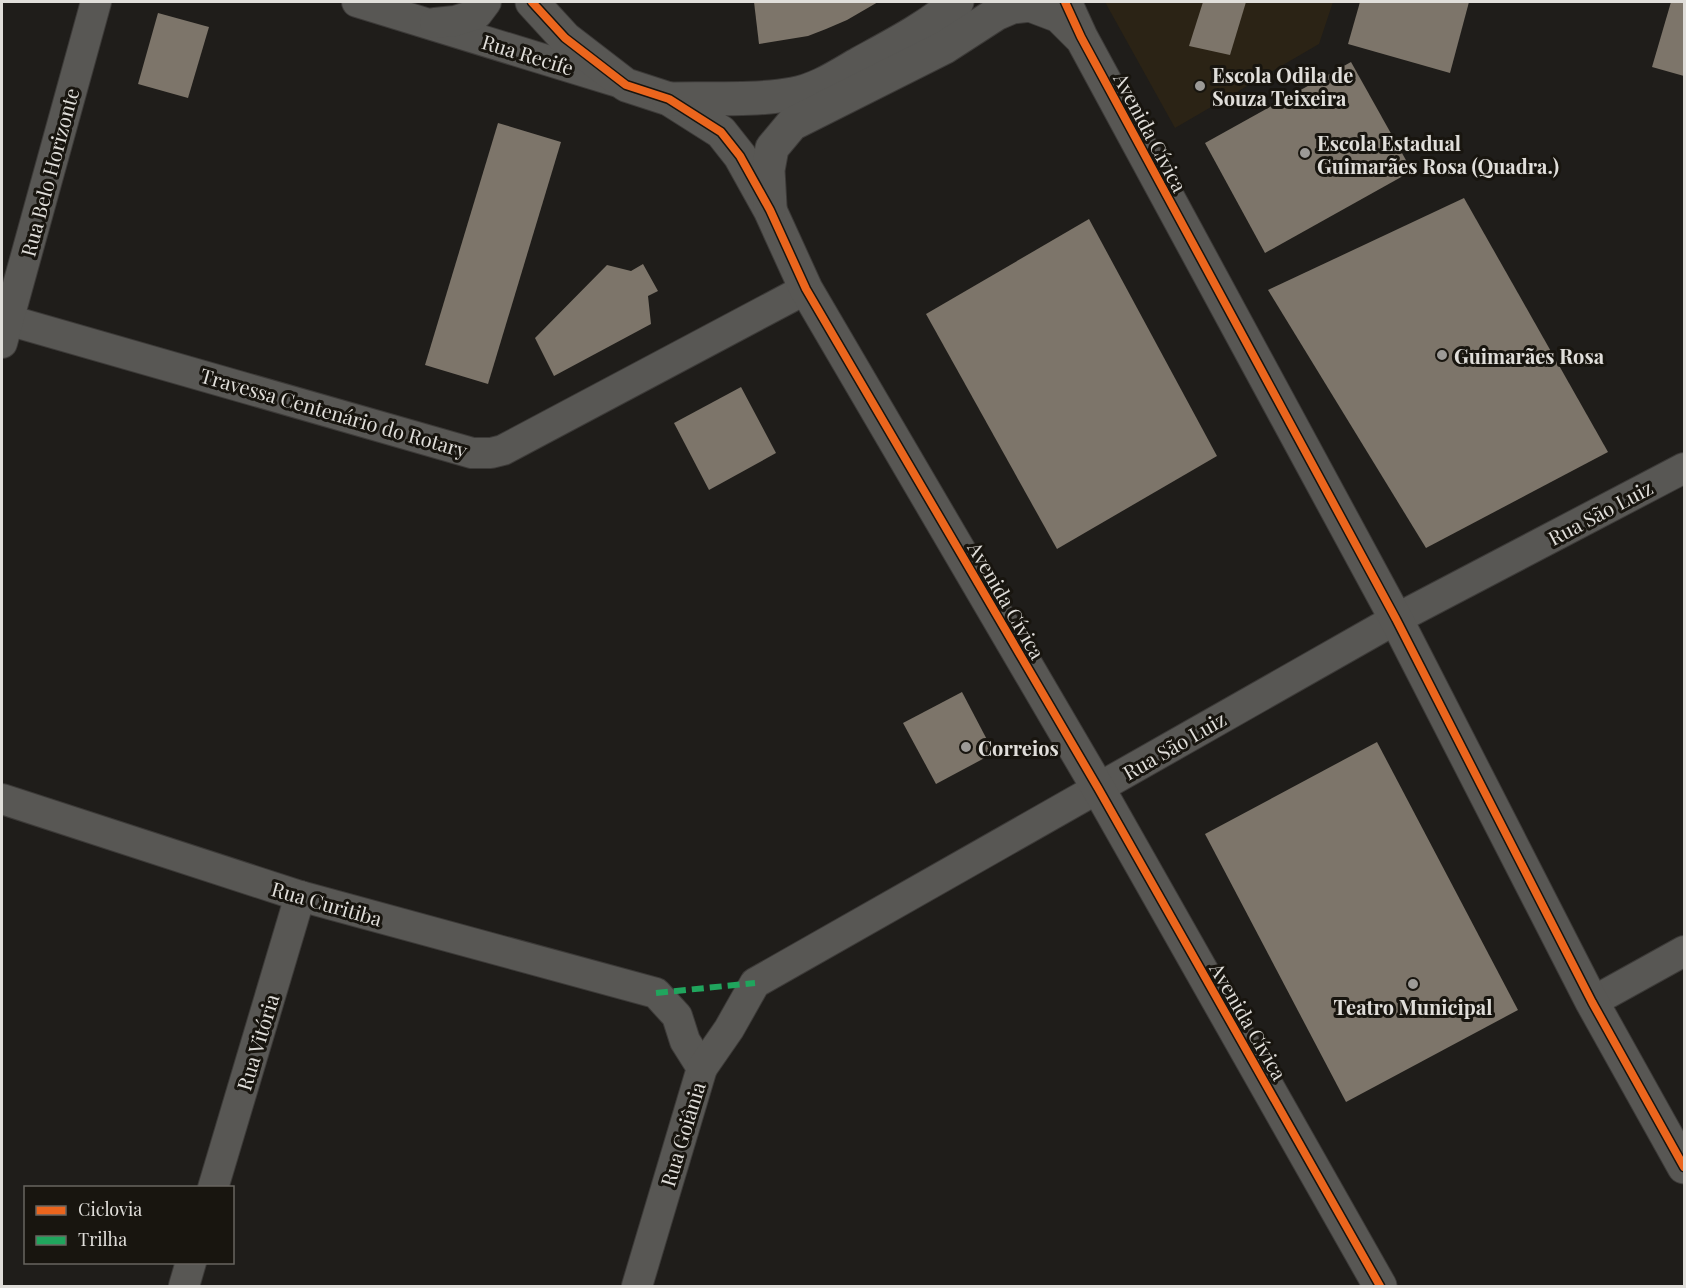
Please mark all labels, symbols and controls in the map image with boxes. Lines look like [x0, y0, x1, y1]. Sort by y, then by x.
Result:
street label: Rua Recife [479, 27, 577, 81]
place label: Escola Odila de Souza Teixeira [1212, 61, 1353, 111]
street label: Avenida Cívica [1108, 67, 1194, 196]
marker: Escola Odila de Souza Teixeira [1193, 79, 1207, 93]
street label: Rua Belo Horizonte [14, 85, 84, 259]
place label: Escola Estadual Guimarães Rosa (Quadra.) [1317, 129, 1559, 179]
marker: Escola Estadual Guimarães Rosa (Quadra.) [1298, 146, 1312, 160]
place label: Guimarães Rosa [1454, 342, 1605, 369]
marker: Guimarães Rosa [1435, 348, 1449, 362]
street label: Travessa Centenário do Rotary [197, 361, 471, 463]
street label: Rua São Luiz [1543, 473, 1657, 551]
street label: Avenida Cívica [962, 535, 1052, 664]
street label: Rua São Luiz [1118, 705, 1230, 785]
place label: Correios [978, 734, 1059, 761]
marker: Correios [959, 740, 973, 754]
street label: Rua Curitiba [269, 874, 385, 932]
street label: Avenida Cívica [1204, 956, 1294, 1085]
marker: Teatro Municipal [1406, 977, 1420, 991]
street label: Rua Vitória [230, 991, 284, 1093]
place label: Teatro Municipal [1334, 993, 1492, 1020]
street label: Rua Goiânia [653, 1078, 711, 1190]
legend [24, 1186, 234, 1264]
text: Ciclovia [78, 1197, 142, 1221]
text: Trilha [78, 1227, 127, 1251]

